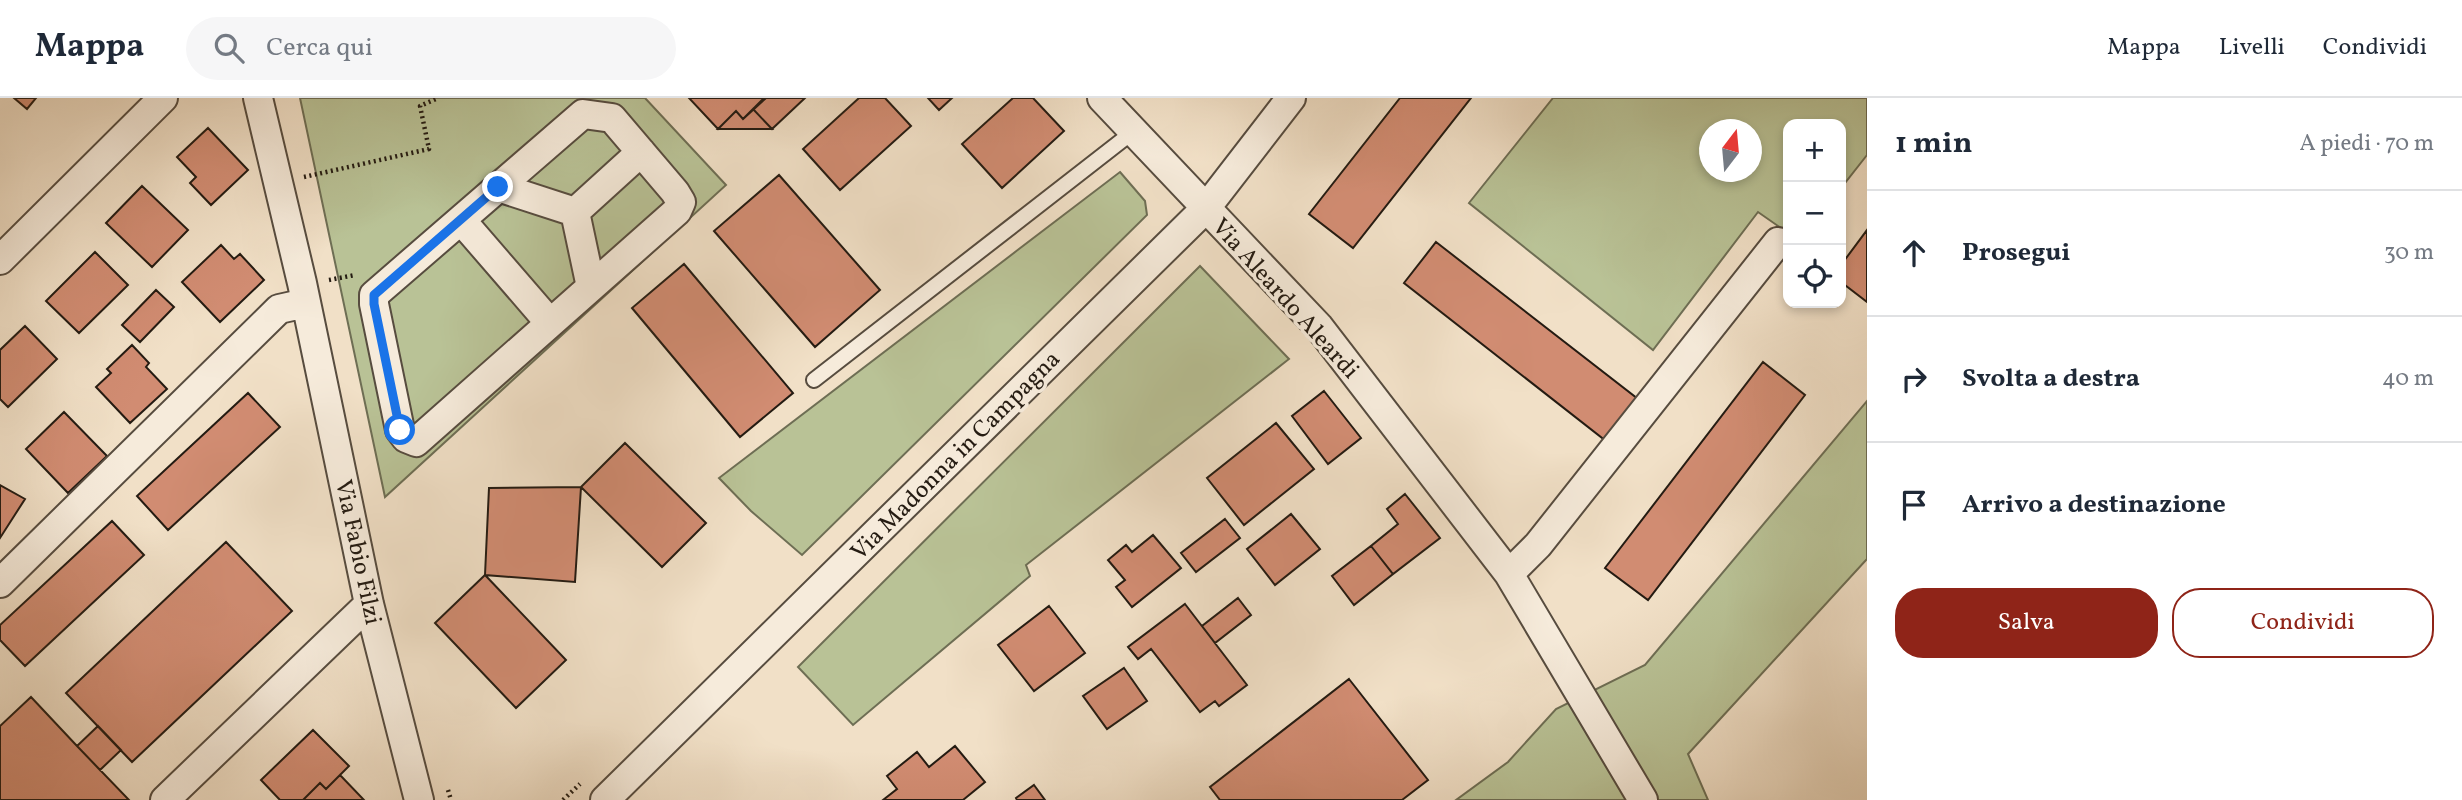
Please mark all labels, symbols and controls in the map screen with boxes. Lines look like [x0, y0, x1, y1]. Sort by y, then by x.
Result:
search box [186, 17, 676, 80]
text: Mappa [35, 25, 144, 71]
icon: search [210, 29, 248, 67]
text: Cerca qui [266, 30, 373, 66]
text: Mappa [2107, 31, 2181, 65]
text: Livelli [2219, 31, 2285, 65]
text: Condividi [2323, 31, 2427, 65]
north arrow [1699, 119, 1762, 182]
map controls [1783, 119, 1846, 308]
button: + [1783, 119, 1846, 182]
text: 1 min [1895, 123, 1972, 165]
text: A piedi · 70 m [2300, 128, 2434, 160]
route end [482, 171, 513, 202]
button: − [1783, 182, 1846, 245]
street label: Via Aleardo Aleardi [1203, 211, 1366, 387]
icon: ahead [1895, 234, 1933, 272]
text: Prosegui [1962, 235, 2070, 271]
text: 30 m [2384, 237, 2434, 269]
button: locate [1783, 245, 1846, 308]
street label: Via Madonna in Campagna [844, 344, 1069, 569]
icon: right [1895, 360, 1933, 398]
text: Svolta a destra [1962, 361, 2140, 397]
text: 40 m [2382, 363, 2434, 395]
route start [384, 414, 415, 445]
street label: Via Fabio Filzi [325, 477, 389, 628]
icon: arrive [1895, 486, 1933, 524]
text: Arrivo a destinazione [1962, 487, 2226, 523]
button: Salva [1895, 588, 2158, 658]
button: Condividi [2172, 588, 2434, 658]

